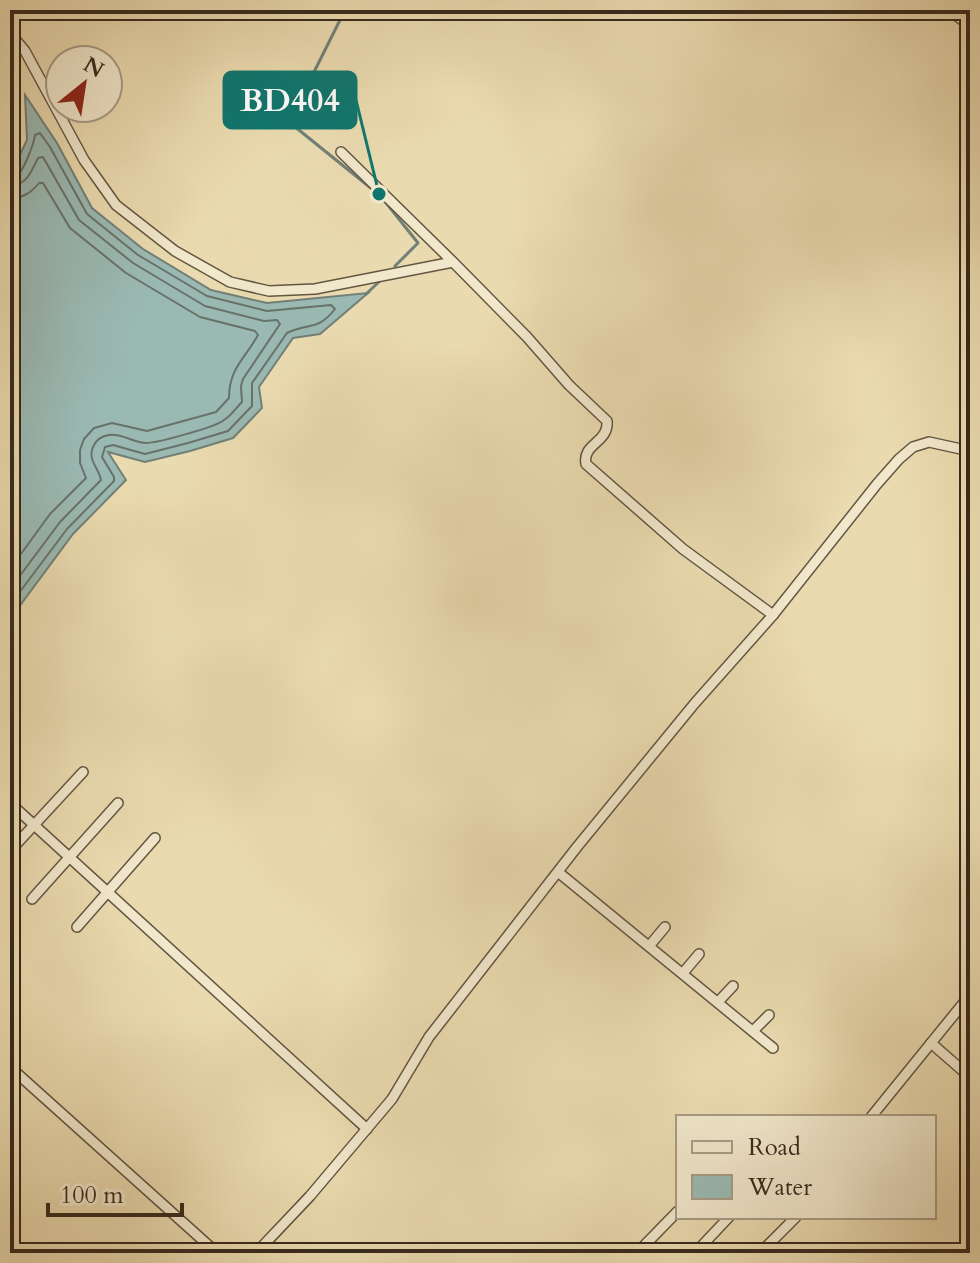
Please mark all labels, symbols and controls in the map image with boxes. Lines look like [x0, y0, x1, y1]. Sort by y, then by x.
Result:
north arrow [44, 44, 124, 124]
text: N [78, 50, 109, 85]
callout: BD404 [224, 72, 356, 128]
text: BD404 [240, 79, 340, 123]
legend [676, 1115, 936, 1219]
text: Road [748, 1131, 801, 1164]
scale bar [48, 1167, 182, 1217]
text: Water [747, 1171, 812, 1204]
text: 100 m [60, 1179, 124, 1212]

